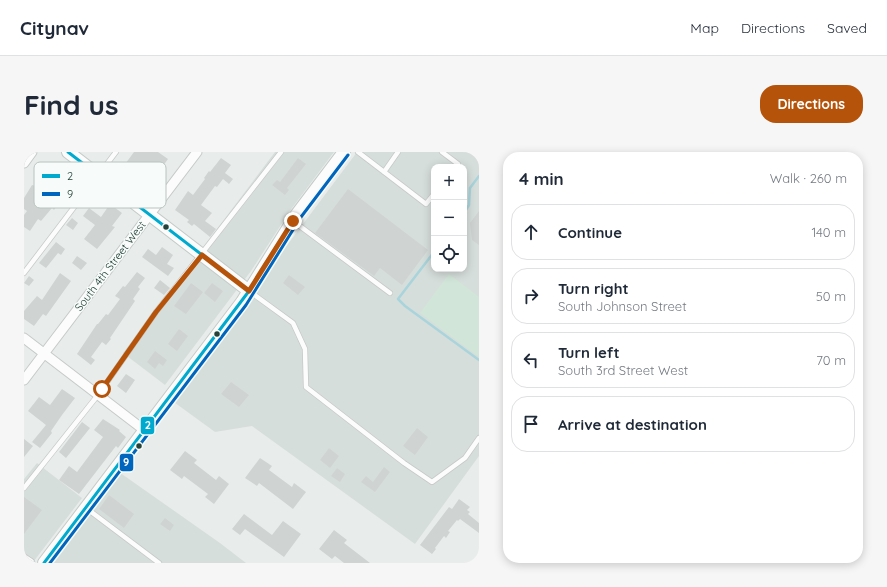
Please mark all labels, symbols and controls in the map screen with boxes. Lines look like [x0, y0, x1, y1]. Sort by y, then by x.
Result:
text: Citynav [20, 16, 89, 40]
text: Map [690, 19, 719, 37]
text: Directions [741, 19, 805, 37]
text: Saved [827, 19, 867, 37]
button: Directions [760, 85, 863, 123]
text: Find us [24, 87, 118, 122]
legend [34, 162, 166, 208]
map controls [431, 164, 467, 272]
button: + [431, 164, 467, 200]
text: 4 min [519, 168, 564, 189]
text: 2 [67, 169, 73, 183]
text: Walk · 260 m [770, 170, 847, 186]
text: 9 [67, 187, 73, 201]
button: − [431, 200, 467, 236]
route end [284, 212, 302, 230]
street label: South 4th Street West [71, 218, 149, 314]
icon: ahead [520, 221, 542, 243]
unlabelled marker [161, 222, 171, 232]
text: Continue [558, 223, 622, 242]
text: 140 m [811, 224, 846, 240]
button: locate [431, 236, 467, 272]
text: Turn right [558, 279, 629, 298]
icon: right [520, 285, 542, 307]
text: 50 m [816, 288, 846, 304]
text: South Johnson Street [558, 298, 687, 314]
unlabelled marker [212, 329, 222, 339]
text: Turn left [558, 343, 620, 362]
icon: left [520, 349, 542, 371]
text: 70 m [816, 352, 846, 368]
text: South 3rd Street West [558, 362, 688, 378]
route start [93, 380, 111, 398]
icon: arrive [520, 413, 542, 435]
text: Arrive at destination [558, 415, 707, 434]
line badge: 2 [140, 416, 155, 435]
text: 2 [145, 418, 151, 432]
unlabelled marker [134, 441, 144, 451]
line badge: 9 [119, 453, 134, 472]
text: 9 [123, 455, 129, 469]

